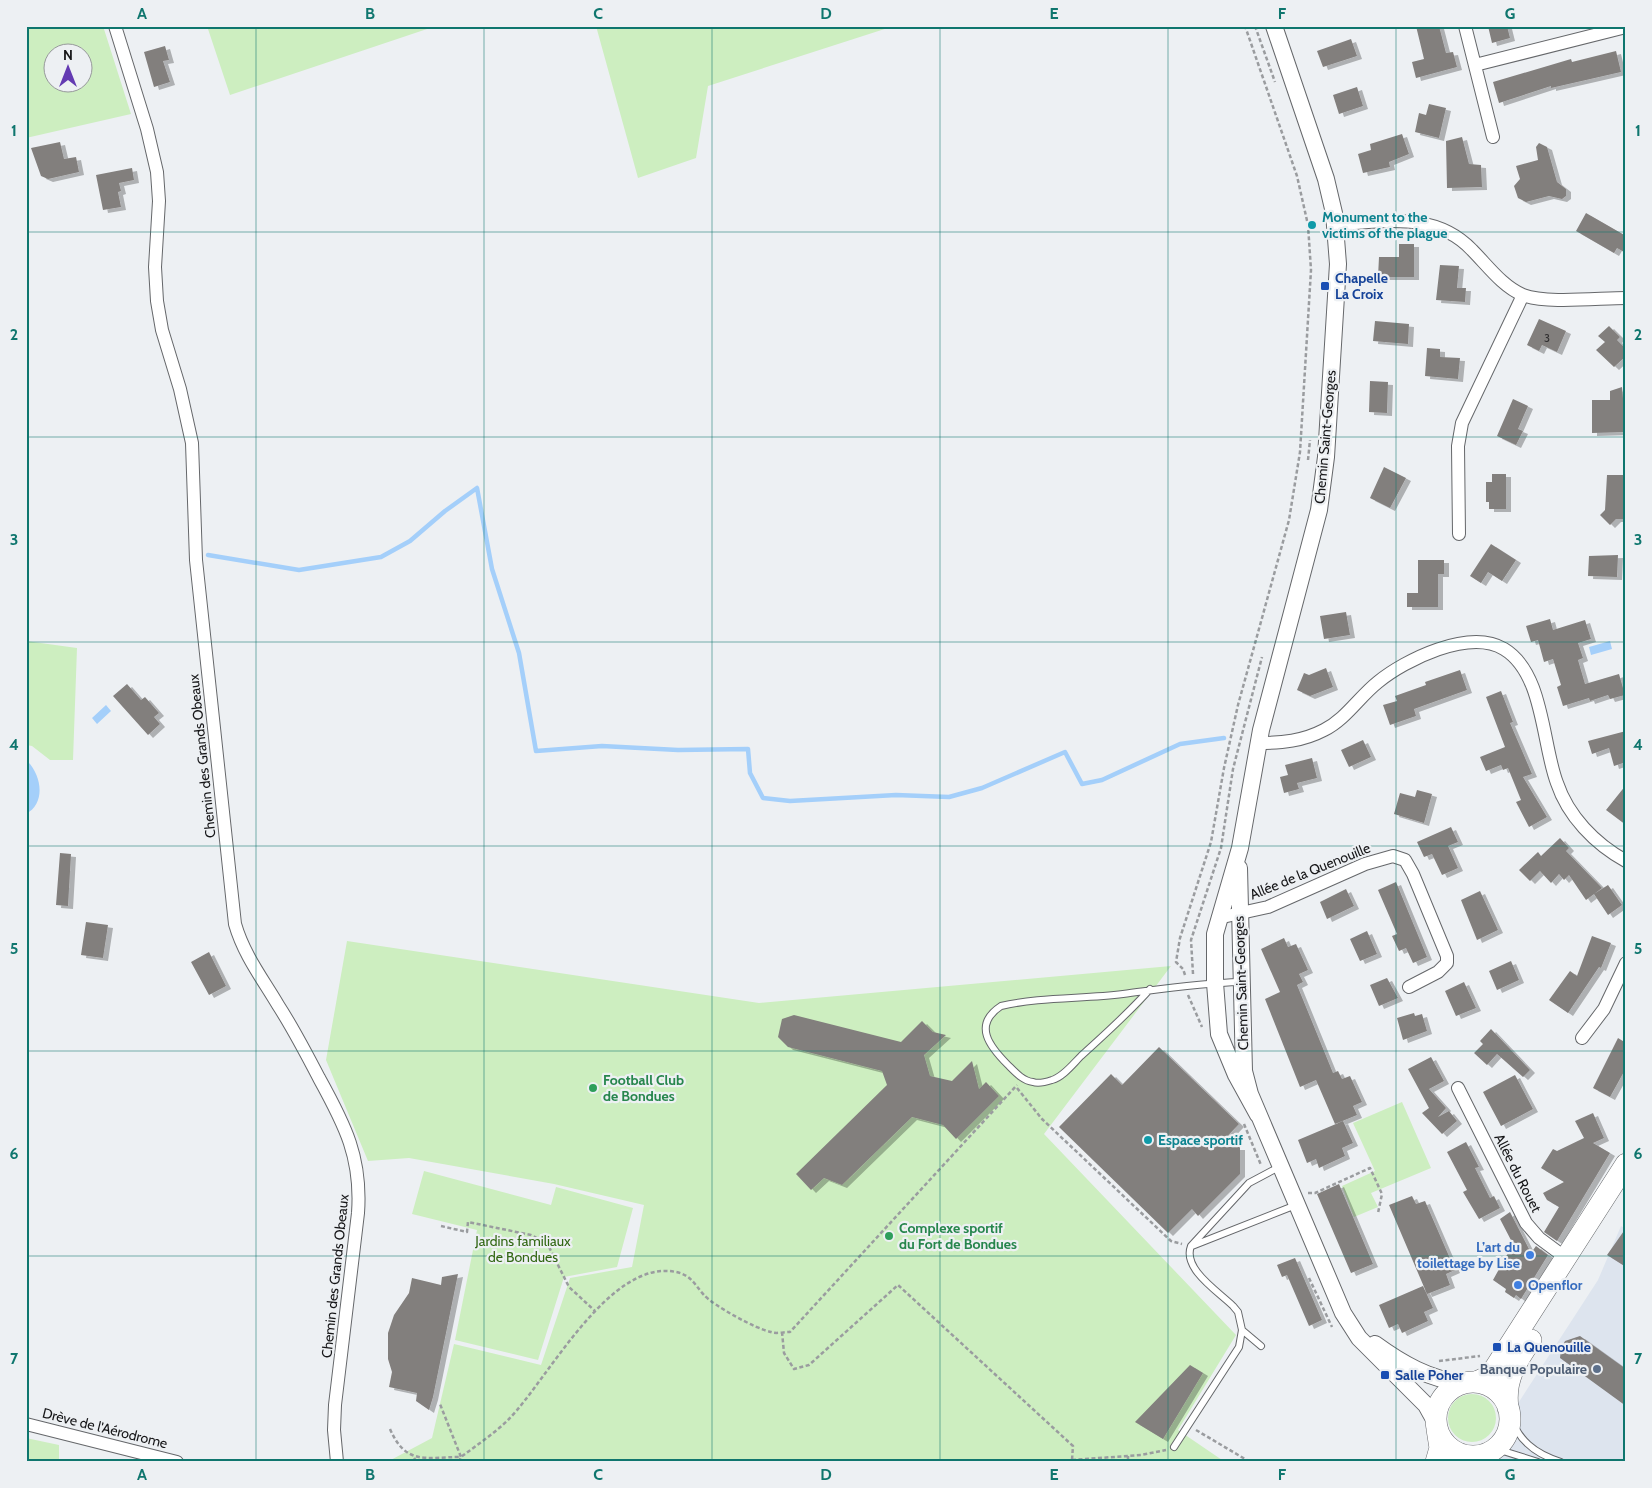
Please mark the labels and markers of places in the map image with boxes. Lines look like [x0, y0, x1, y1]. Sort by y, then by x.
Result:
place label: Monument to the victims of the plague [1322, 208, 1447, 242]
marker: Monument to the victims of the plague [1306, 219, 1318, 231]
place label: Chapelle La Croix [1335, 269, 1388, 303]
marker: Chapelle La Croix [1319, 280, 1331, 292]
place label: Football Club de Bondues [603, 1071, 684, 1105]
marker: Football Club de Bondues [587, 1082, 599, 1094]
place label: Espace sportif [1158, 1131, 1243, 1149]
marker: Espace sportif [1142, 1134, 1154, 1146]
place label: Complexe sportif du Fort de Bondues [899, 1219, 1017, 1253]
marker: Complexe sportif du Fort de Bondues [883, 1230, 895, 1242]
place label: L’art du toilettage by Lise [1417, 1238, 1520, 1272]
marker: L’art du toilettage by Lise [1524, 1249, 1536, 1261]
place label: Openflor [1528, 1276, 1583, 1294]
marker: Openflor [1512, 1279, 1524, 1291]
place label: La Quenouille [1507, 1338, 1591, 1356]
marker: La Quenouille [1491, 1341, 1503, 1353]
place label: Banque Populaire [1480, 1360, 1587, 1378]
marker: Banque Populaire [1591, 1363, 1603, 1375]
place label: Salle Poher [1395, 1366, 1464, 1384]
marker: Salle Poher [1379, 1369, 1391, 1381]

